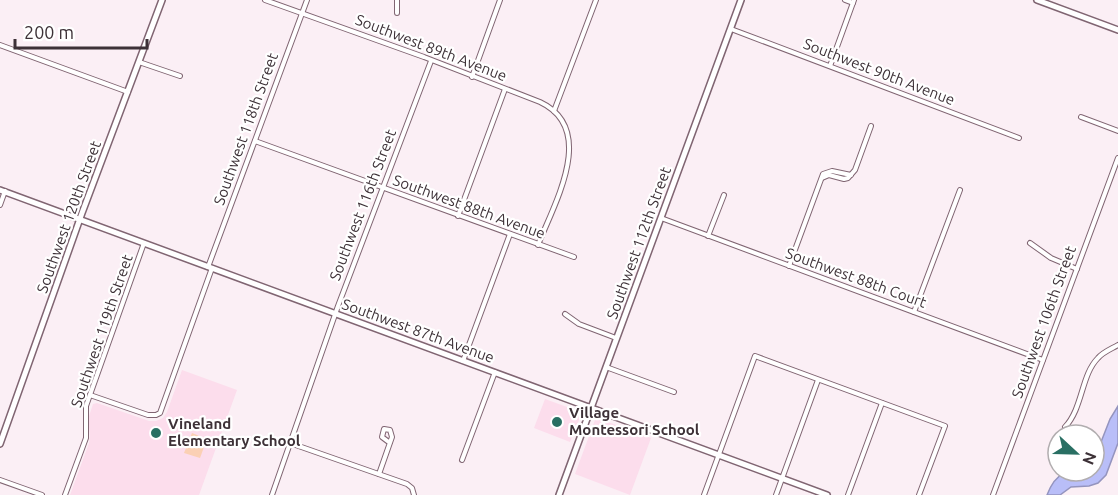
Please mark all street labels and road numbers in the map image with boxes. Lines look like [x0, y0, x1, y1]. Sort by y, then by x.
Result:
street label: Southwest 89th Avenue [353, 11, 509, 84]
street label: Southwest 90th Avenue [801, 35, 957, 108]
street label: Southwest 118th Street [210, 50, 281, 207]
street label: Southwest 116th Street [326, 127, 399, 283]
street label: Southwest 120th Street [33, 138, 104, 295]
street label: Southwest 112th Street [603, 164, 674, 321]
street label: Southwest 88th Avenue [391, 171, 548, 242]
street label: Southwest 106th Street [1008, 243, 1079, 400]
street label: Southwest 88th Court [784, 244, 929, 311]
street label: Southwest 119th Street [67, 252, 136, 410]
street label: Southwest 87th Avenue [340, 295, 497, 366]

